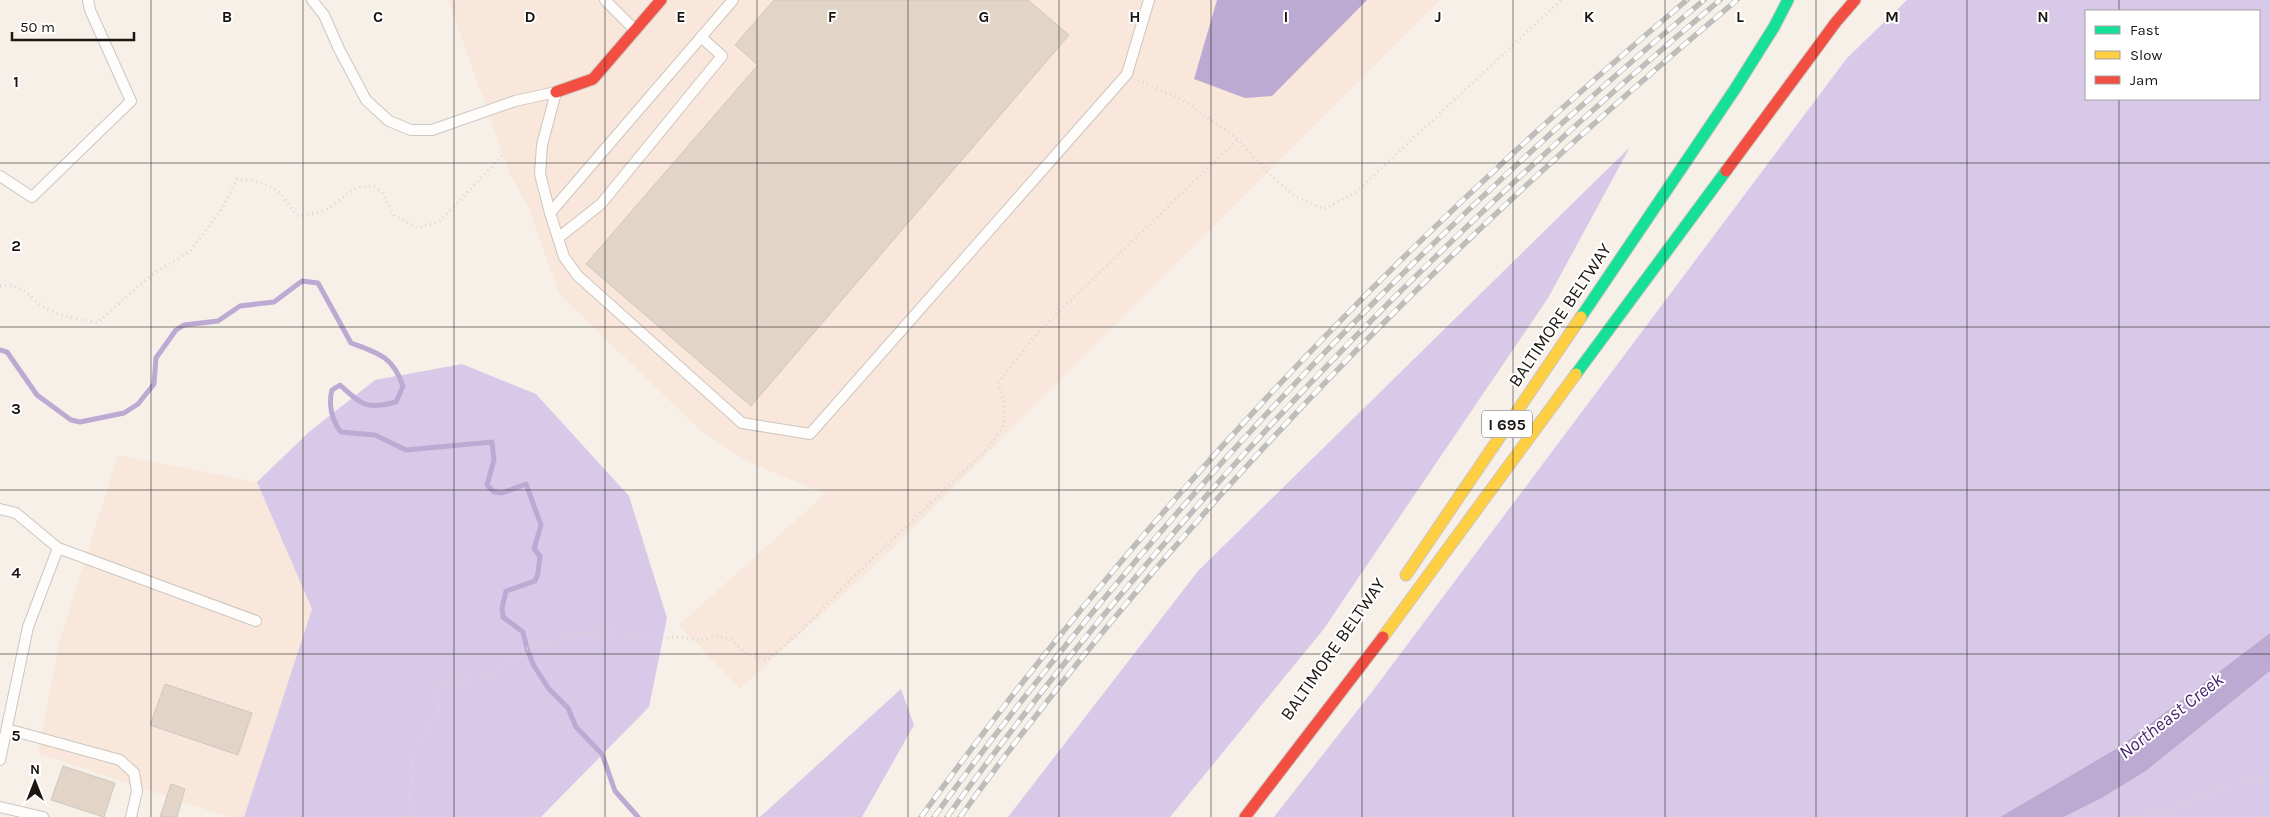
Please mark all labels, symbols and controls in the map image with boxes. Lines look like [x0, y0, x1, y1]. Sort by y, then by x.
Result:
text: B [222, 7, 232, 26]
text: C [373, 7, 383, 26]
text: D [525, 7, 536, 26]
text: E [676, 7, 686, 26]
text: F [828, 7, 837, 26]
text: G [979, 7, 989, 26]
text: H [1129, 7, 1141, 26]
text: I [1284, 7, 1288, 26]
text: J [1434, 7, 1442, 26]
text: K [1584, 7, 1595, 26]
text: L [1736, 7, 1744, 26]
text: M [1885, 7, 1899, 26]
text: N [2037, 7, 2049, 26]
scale bar [12, 10, 135, 42]
legend [2085, 10, 2260, 100]
text: 50 m [20, 18, 55, 36]
text: Fast [2130, 21, 2160, 39]
text: Slow [2130, 46, 2162, 64]
text: Jam [2130, 71, 2158, 89]
text: 1 [13, 72, 19, 91]
text: 2 [11, 236, 21, 255]
street label: BALTIMORE BELTWAY [1504, 239, 1616, 391]
text: 3 [11, 399, 21, 418]
road number: I 695 [1482, 410, 1532, 438]
text: 4 [11, 563, 21, 582]
street label: BALTIMORE BELTWAY [1276, 574, 1390, 724]
water label: Northeast Creek [2114, 668, 2228, 764]
text: 5 [11, 726, 21, 745]
north arrow [10, 757, 60, 807]
text: N [30, 761, 40, 778]

